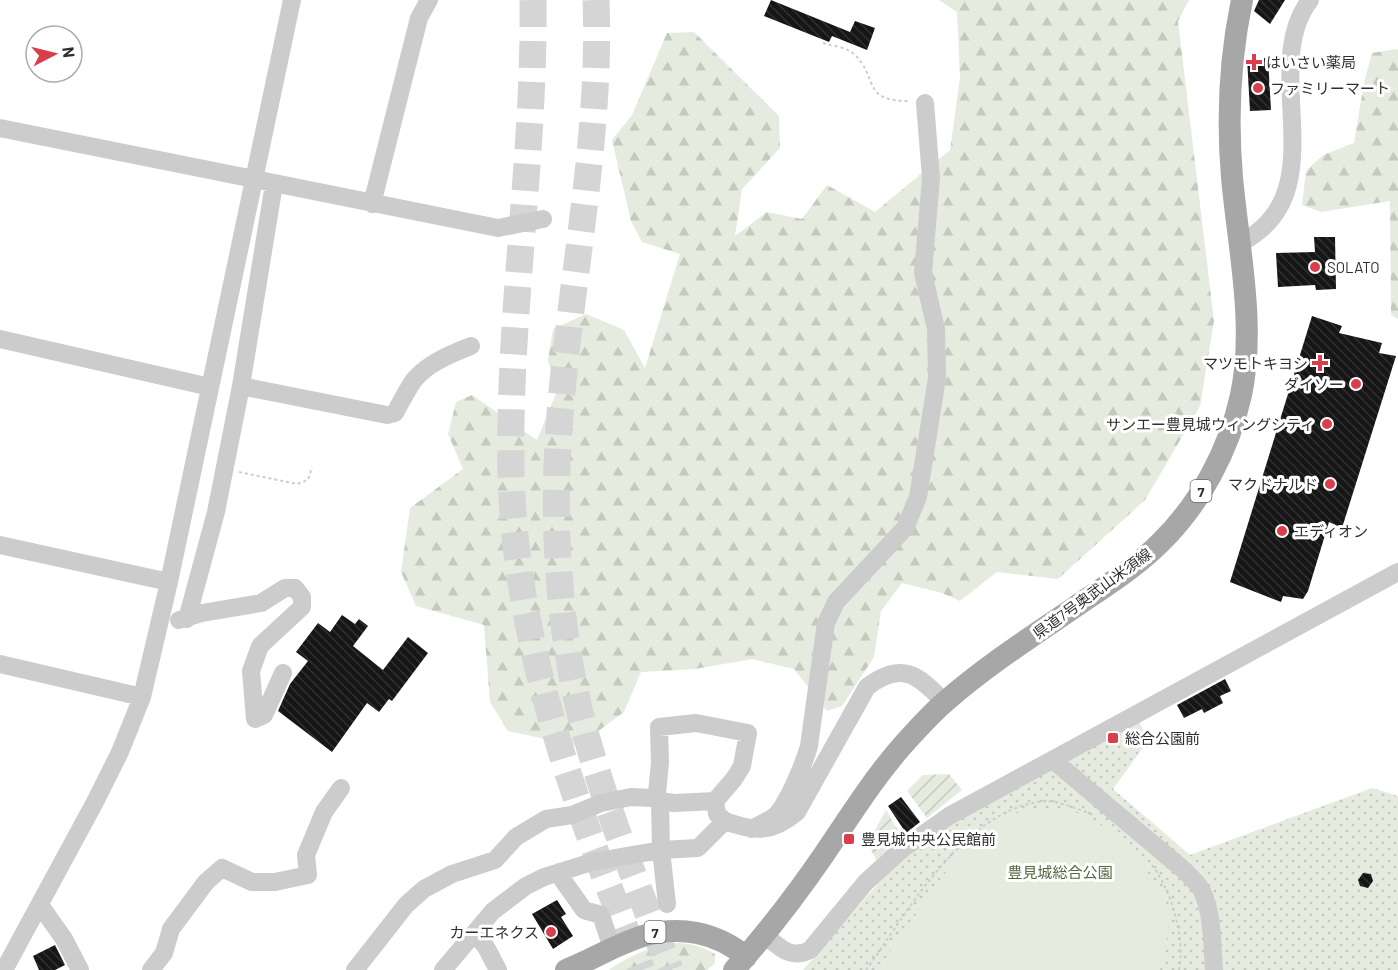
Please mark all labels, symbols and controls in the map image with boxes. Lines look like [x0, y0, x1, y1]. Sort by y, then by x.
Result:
north arrow [24, 24, 84, 84]
text: N [59, 46, 79, 59]
place label: はいさい薬局 [1266, 53, 1356, 71]
marker: はいさい薬局 [1247, 55, 1261, 69]
place label: ファミリーマート [1270, 79, 1390, 97]
marker: ファミリーマート [1251, 81, 1265, 95]
place label: SOLATO [1327, 258, 1380, 276]
marker: SOLATO [1308, 260, 1322, 274]
place label: マツモトキヨシ [1203, 354, 1308, 372]
marker: マツモトキヨシ [1313, 356, 1327, 370]
place label: ダイソー [1284, 375, 1344, 393]
marker: ダイソー [1349, 377, 1363, 391]
place label: サンエー豊見城ウィングシティ [1106, 415, 1315, 433]
marker: サンエー豊見城ウィングシティ [1320, 417, 1334, 431]
place label: マクドナルド [1228, 475, 1318, 493]
marker: マクドナルド [1323, 477, 1337, 491]
road number: 7 [1190, 480, 1212, 502]
place label: エディオン [1294, 522, 1368, 540]
marker: エディオン [1275, 524, 1289, 538]
street label: 県道7号奥武山米須線 [1029, 544, 1155, 642]
place label: 総合公園前 [1125, 729, 1200, 747]
marker: 総合公園前 [1106, 731, 1120, 745]
place label: 豊見城中央公民館前 [861, 830, 996, 848]
marker: 豊見城中央公民館前 [842, 832, 856, 846]
park label: 豊見城総合公園 [1007, 863, 1113, 881]
road number: 7 [644, 921, 666, 943]
place label: カーエネクス [449, 923, 539, 941]
marker: カーエネクス [544, 925, 558, 939]

